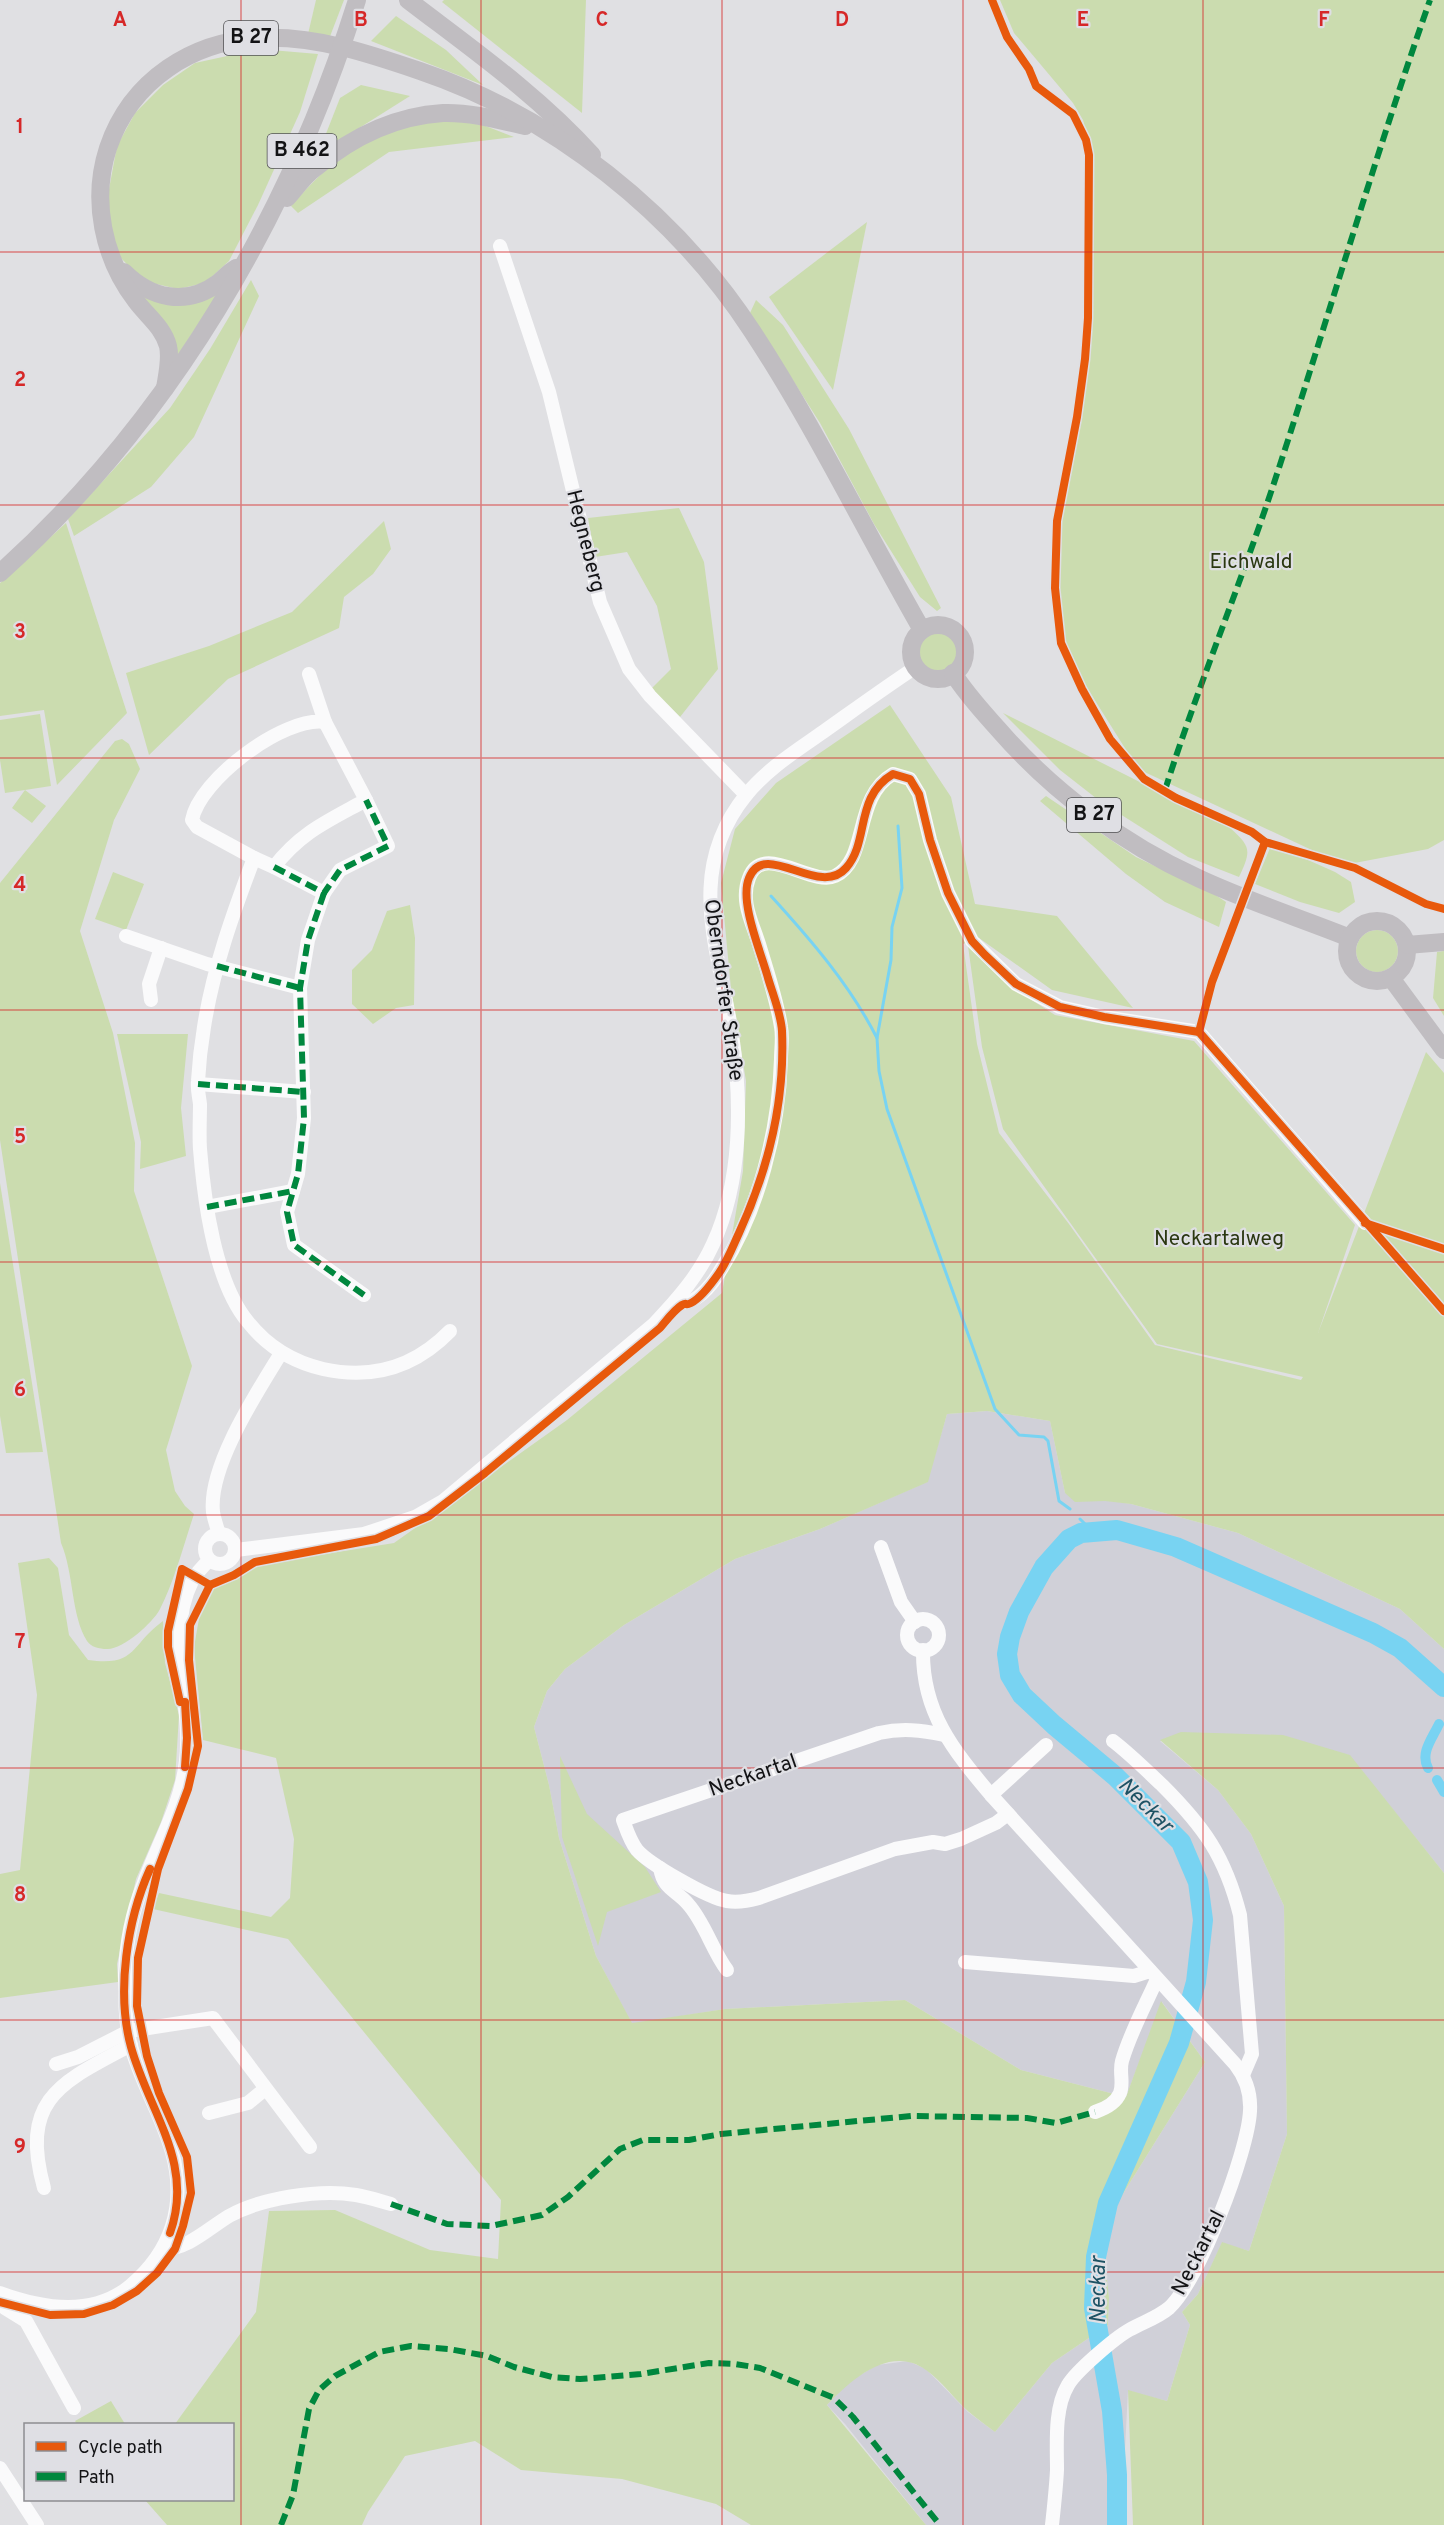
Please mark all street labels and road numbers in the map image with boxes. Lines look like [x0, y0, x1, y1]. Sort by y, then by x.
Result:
road number: B 27 [224, 21, 278, 55]
road number: B 462 [268, 134, 336, 168]
street label: Hegneberg [559, 487, 611, 595]
road number: B 27 [1067, 798, 1121, 832]
street label: Oberndorfer Straße [697, 897, 749, 1083]
street label: Neckartal [705, 1748, 801, 1804]
street label: Neckartal [1166, 2206, 1232, 2300]

